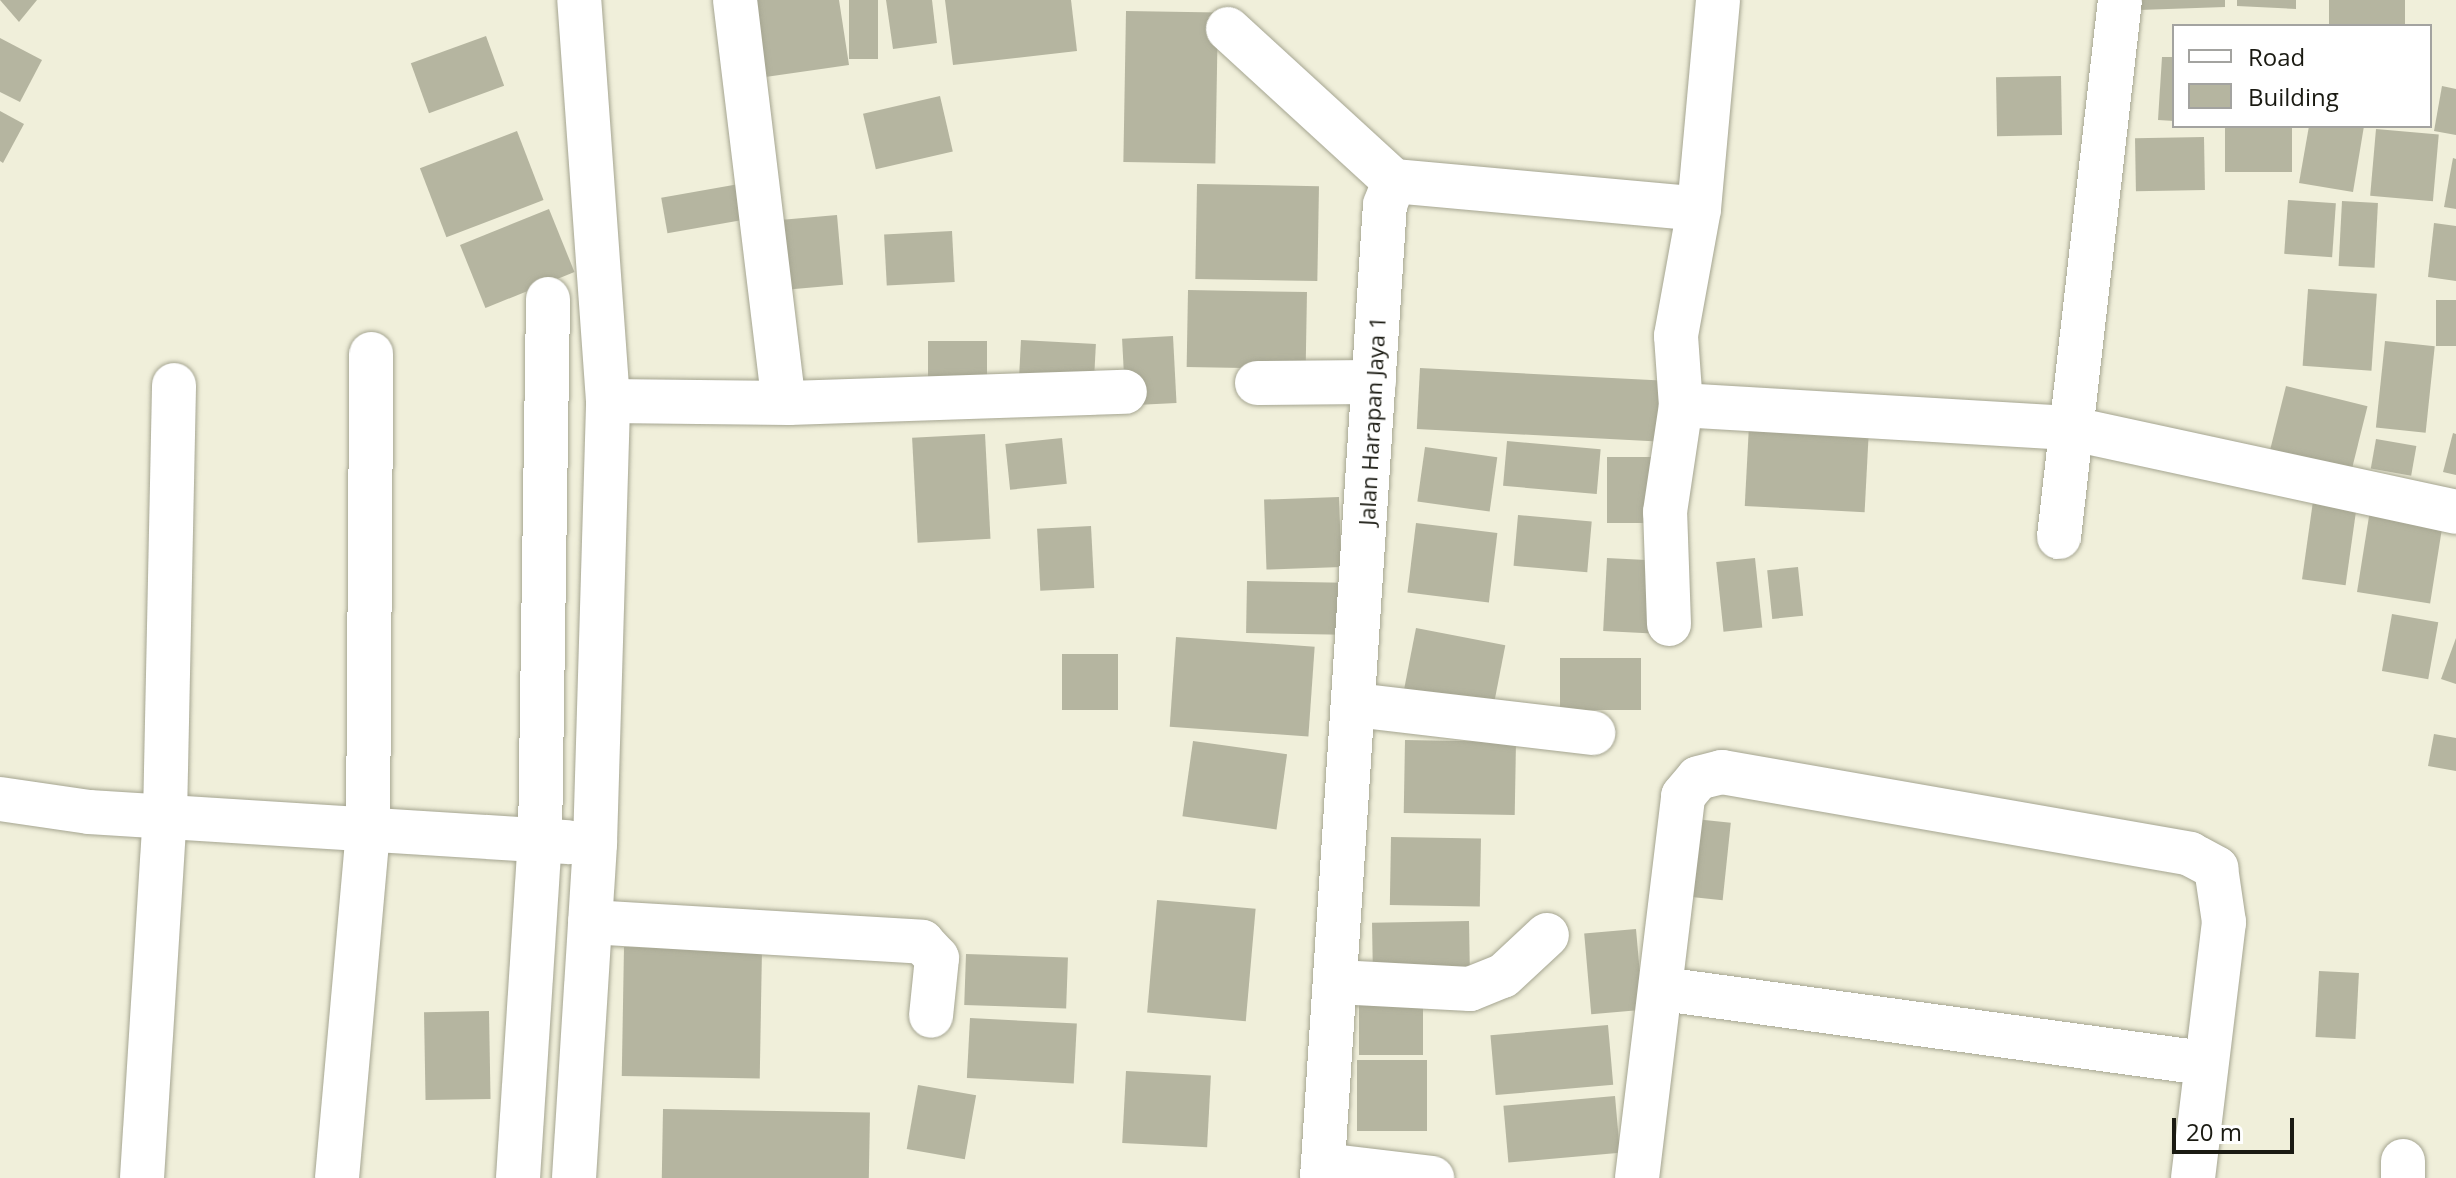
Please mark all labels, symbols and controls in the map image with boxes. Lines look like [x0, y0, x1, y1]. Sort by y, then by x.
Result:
legend [2172, 24, 2432, 128]
text: Road [2248, 40, 2305, 73]
text: Building [2248, 80, 2339, 113]
street label: Jalan Harapan Jaya 1 [1353, 316, 1391, 526]
scale bar [2176, 1102, 2298, 1152]
text: 20 m [2186, 1115, 2242, 1148]

